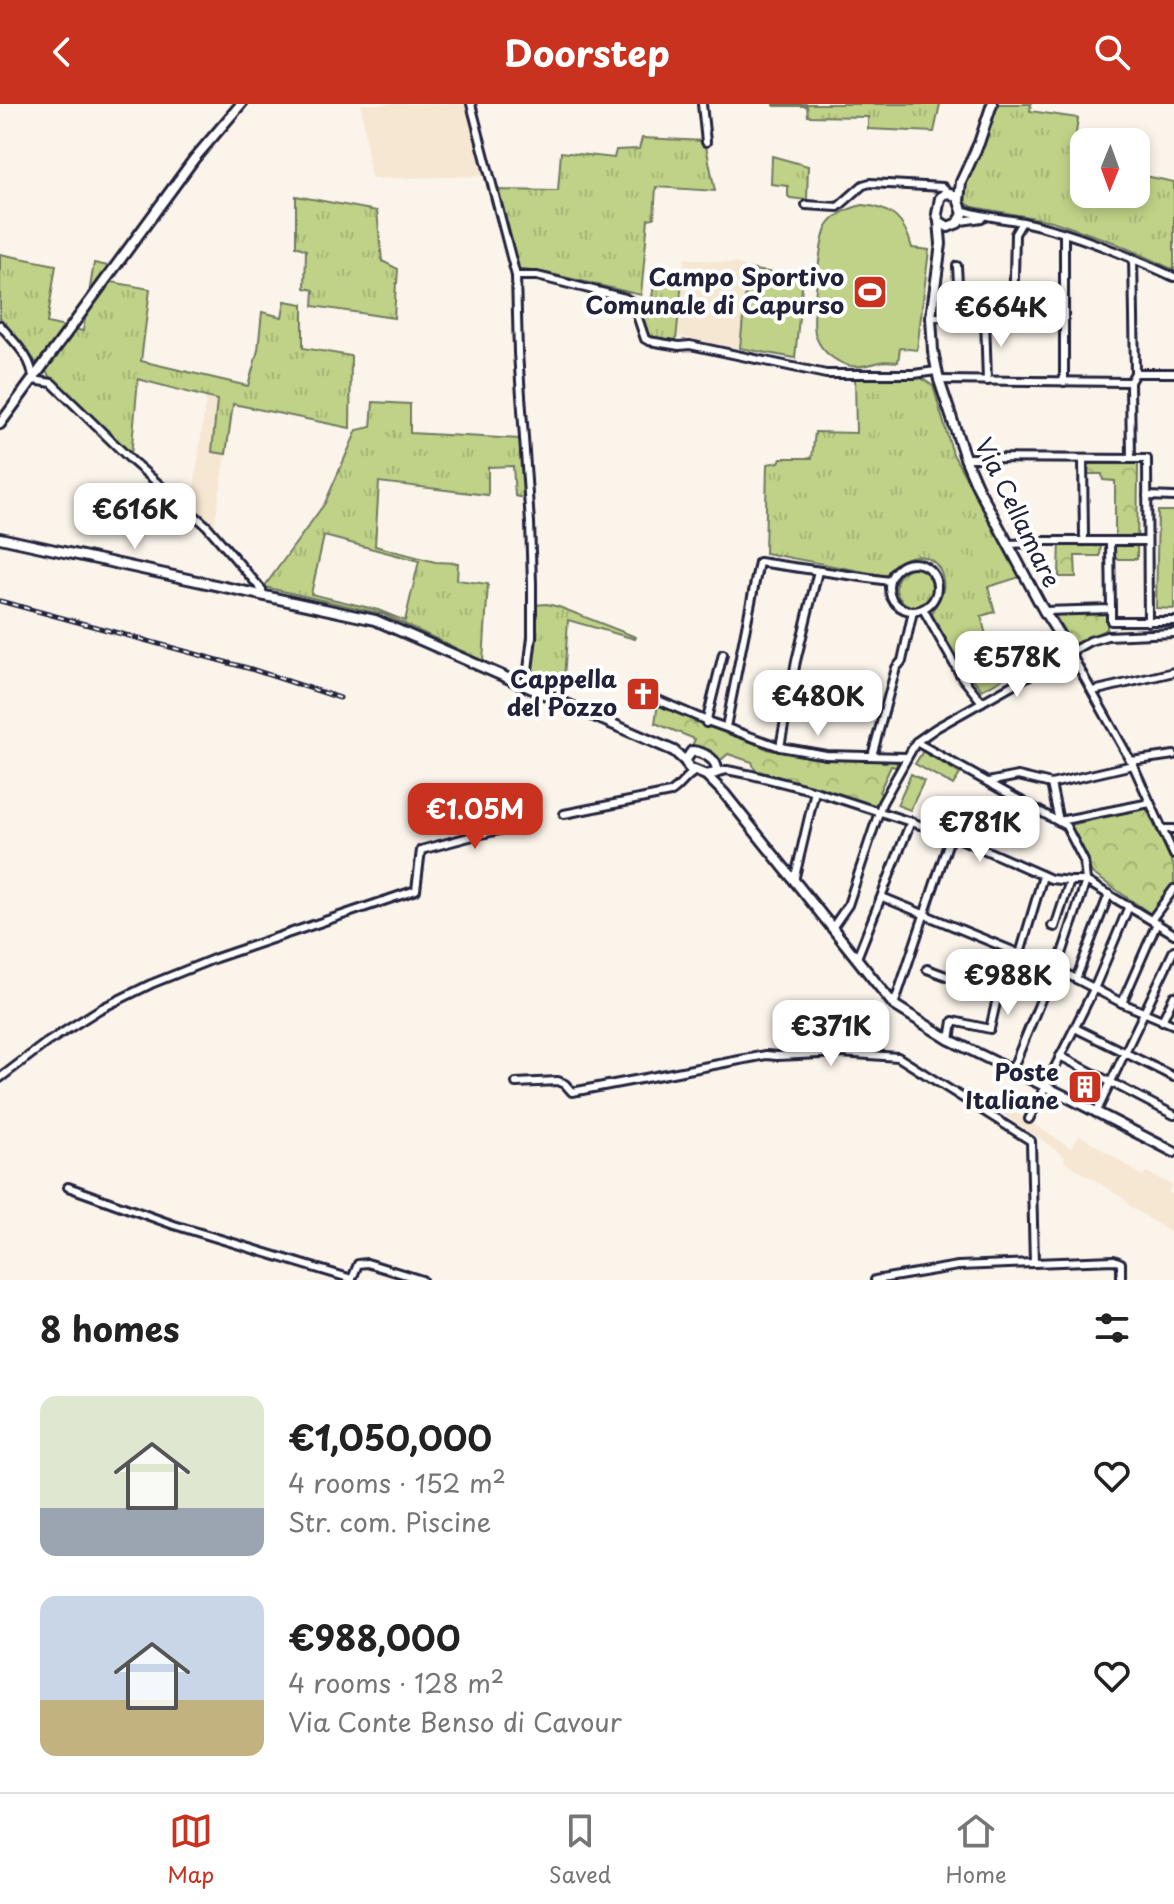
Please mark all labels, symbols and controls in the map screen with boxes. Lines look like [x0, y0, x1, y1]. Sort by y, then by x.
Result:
text: Doorstep [504, 25, 670, 79]
icon: back [40, 30, 84, 74]
icon: search [1090, 30, 1134, 74]
north arrow [1070, 128, 1150, 208]
map controls [1070, 128, 1150, 208]
place label: Campo Sportivo Comunale di Capurso [585, 258, 844, 322]
sports icon: Campo Sportivo Comunale di Capurso [851, 273, 889, 311]
pin: €664K [945, 281, 1057, 349]
text: €664K [955, 287, 1047, 326]
street label: Via Cellamare [967, 431, 1071, 593]
pin: €616K [79, 483, 191, 551]
text: €616K [92, 489, 178, 528]
pin: €578K [961, 631, 1073, 699]
text: €578K [973, 637, 1061, 676]
place label: Cappella del Pozzo [507, 660, 618, 724]
pin: €480K [762, 670, 874, 738]
church icon: Cappella del Pozzo [624, 675, 662, 713]
text: €480K [771, 676, 865, 715]
pin: €1.05M [410, 783, 540, 851]
text: €1.05M [426, 789, 524, 828]
pin: €781K [924, 796, 1036, 864]
text: €781K [939, 802, 1021, 841]
pin: €988K [952, 949, 1064, 1017]
text: €988K [964, 955, 1052, 994]
pin: €371K [775, 1000, 887, 1068]
text: €371K [790, 1006, 872, 1045]
place label: Poste Italiane [965, 1053, 1059, 1117]
building icon: Poste Italiane [1066, 1068, 1104, 1106]
text: 8 homes [40, 1302, 180, 1354]
icon: filters [1090, 1306, 1134, 1350]
text: €1,050,000 [288, 1411, 492, 1463]
icon: home [104, 1428, 200, 1524]
icon: heart [1090, 1454, 1134, 1498]
text: 4 rooms · 152 m² [288, 1463, 506, 1502]
text: Str. com. Piscine [288, 1502, 491, 1541]
text: €988,000 [288, 1611, 460, 1663]
icon: home [104, 1628, 200, 1724]
icon: heart [1090, 1654, 1134, 1698]
text: 4 rooms · 128 m² [288, 1663, 504, 1702]
text: Via Conte Benso di Cavour [288, 1702, 622, 1741]
tab: Map [167, 1809, 214, 1890]
tab: Saved [549, 1809, 611, 1890]
tab: Home [946, 1809, 1007, 1890]

